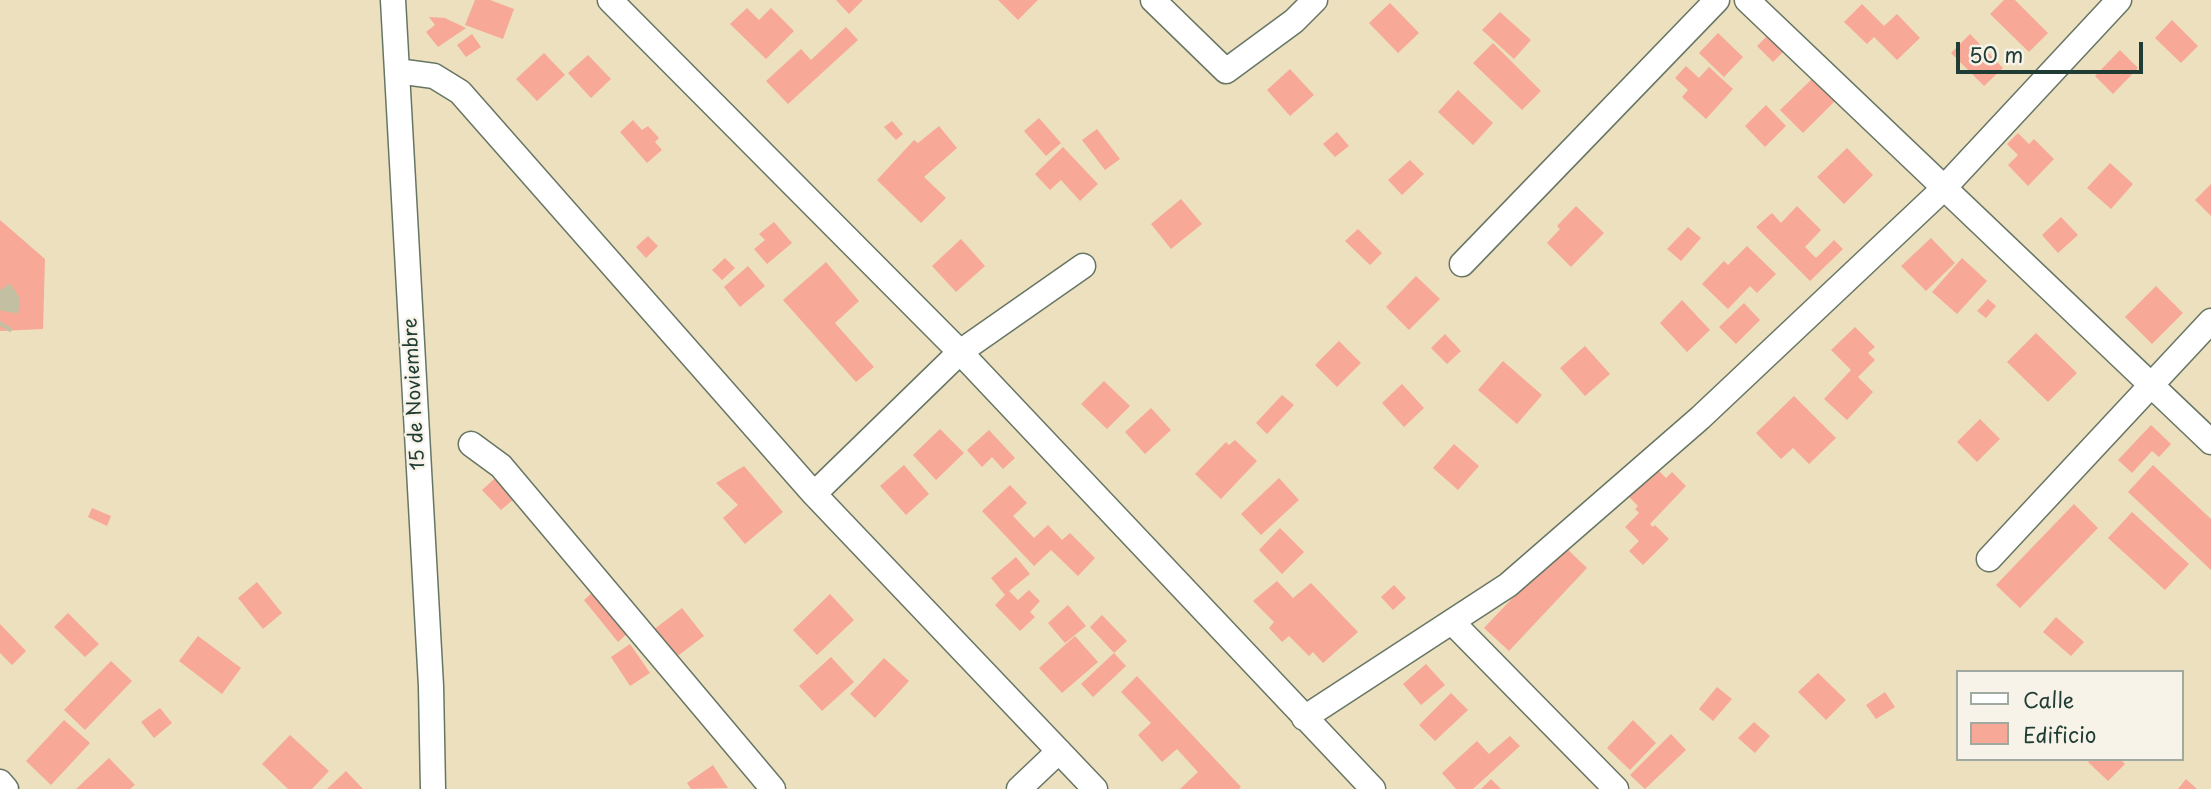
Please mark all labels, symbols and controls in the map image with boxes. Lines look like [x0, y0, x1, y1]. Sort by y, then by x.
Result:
scale bar [1959, 28, 2146, 72]
text: 50 m [1969, 38, 2023, 70]
street label: 15 de Noviembre [400, 317, 430, 471]
legend [1955, 670, 2183, 761]
text: Calle [2023, 683, 2074, 715]
text: Edificio [2023, 718, 2096, 750]

